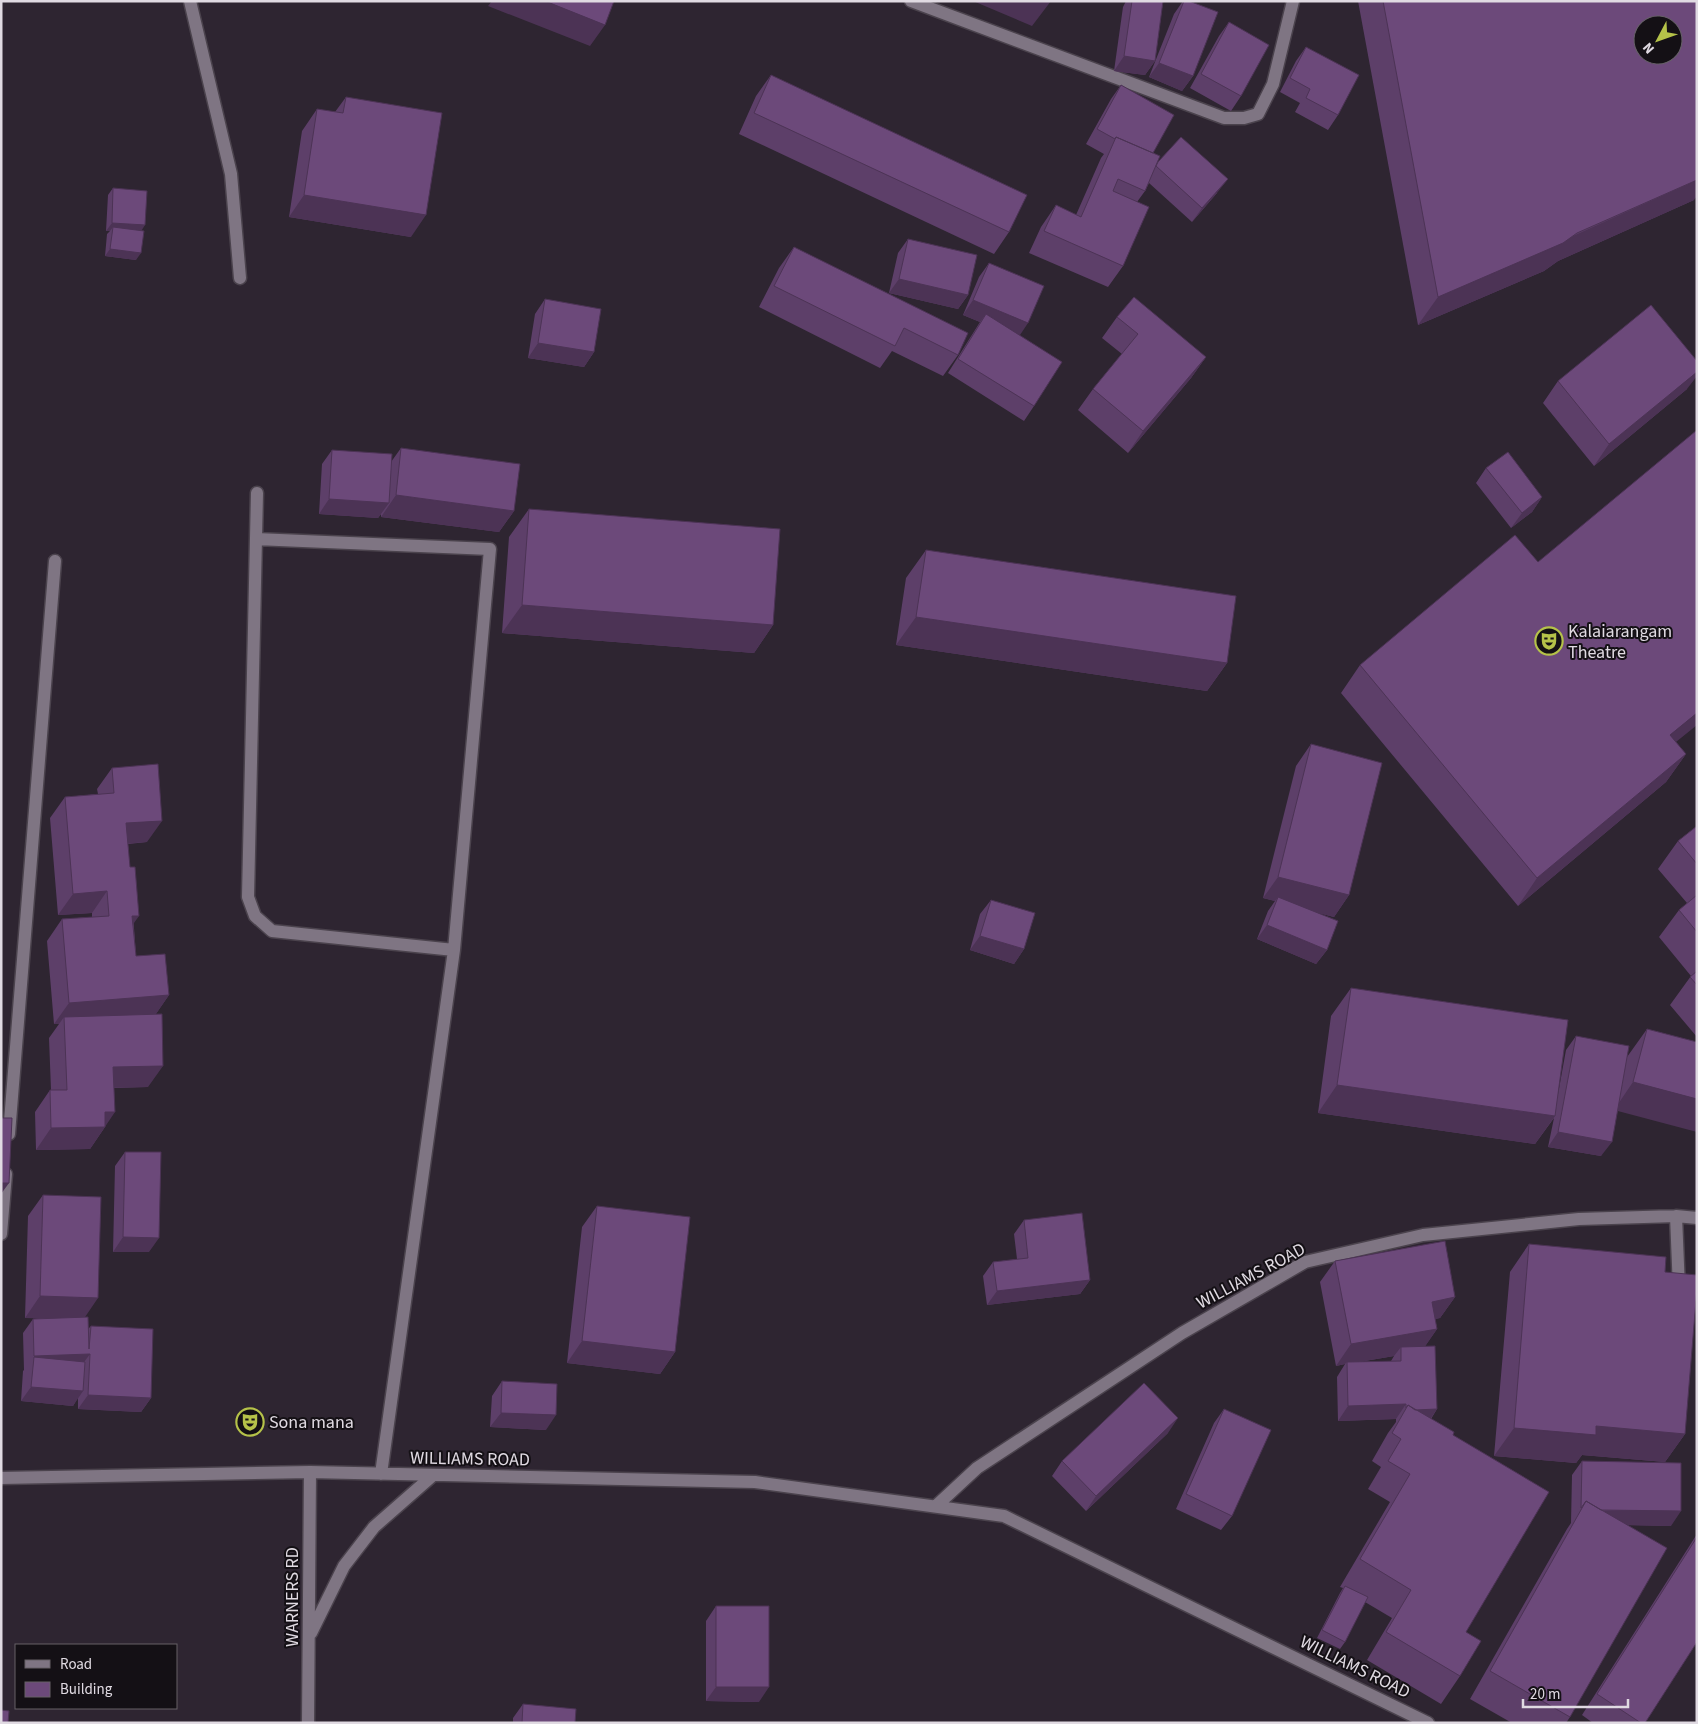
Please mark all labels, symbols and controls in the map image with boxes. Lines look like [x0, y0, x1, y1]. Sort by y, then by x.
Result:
north arrow [1633, 15, 1683, 65]
text: N [1638, 38, 1660, 58]
place label: Kalaiarangam Theatre [1568, 619, 1672, 665]
theatre icon: Kalaiarangam Theatre [1534, 626, 1564, 656]
street label: WILLIAMS ROAD [1192, 1237, 1310, 1315]
theatre icon: Sona mana [235, 1407, 265, 1437]
place label: Sona mana [269, 1410, 354, 1435]
street label: WILLIAMS ROAD [410, 1445, 530, 1473]
street label: WARNERS RD [280, 1547, 305, 1647]
street label: WILLIAMS ROAD [1296, 1629, 1414, 1705]
legend [15, 1644, 178, 1709]
text: Road [60, 1654, 92, 1675]
scale bar [1523, 1676, 1628, 1708]
text: Building [60, 1679, 113, 1700]
text: 20 m [1530, 1684, 1560, 1705]

